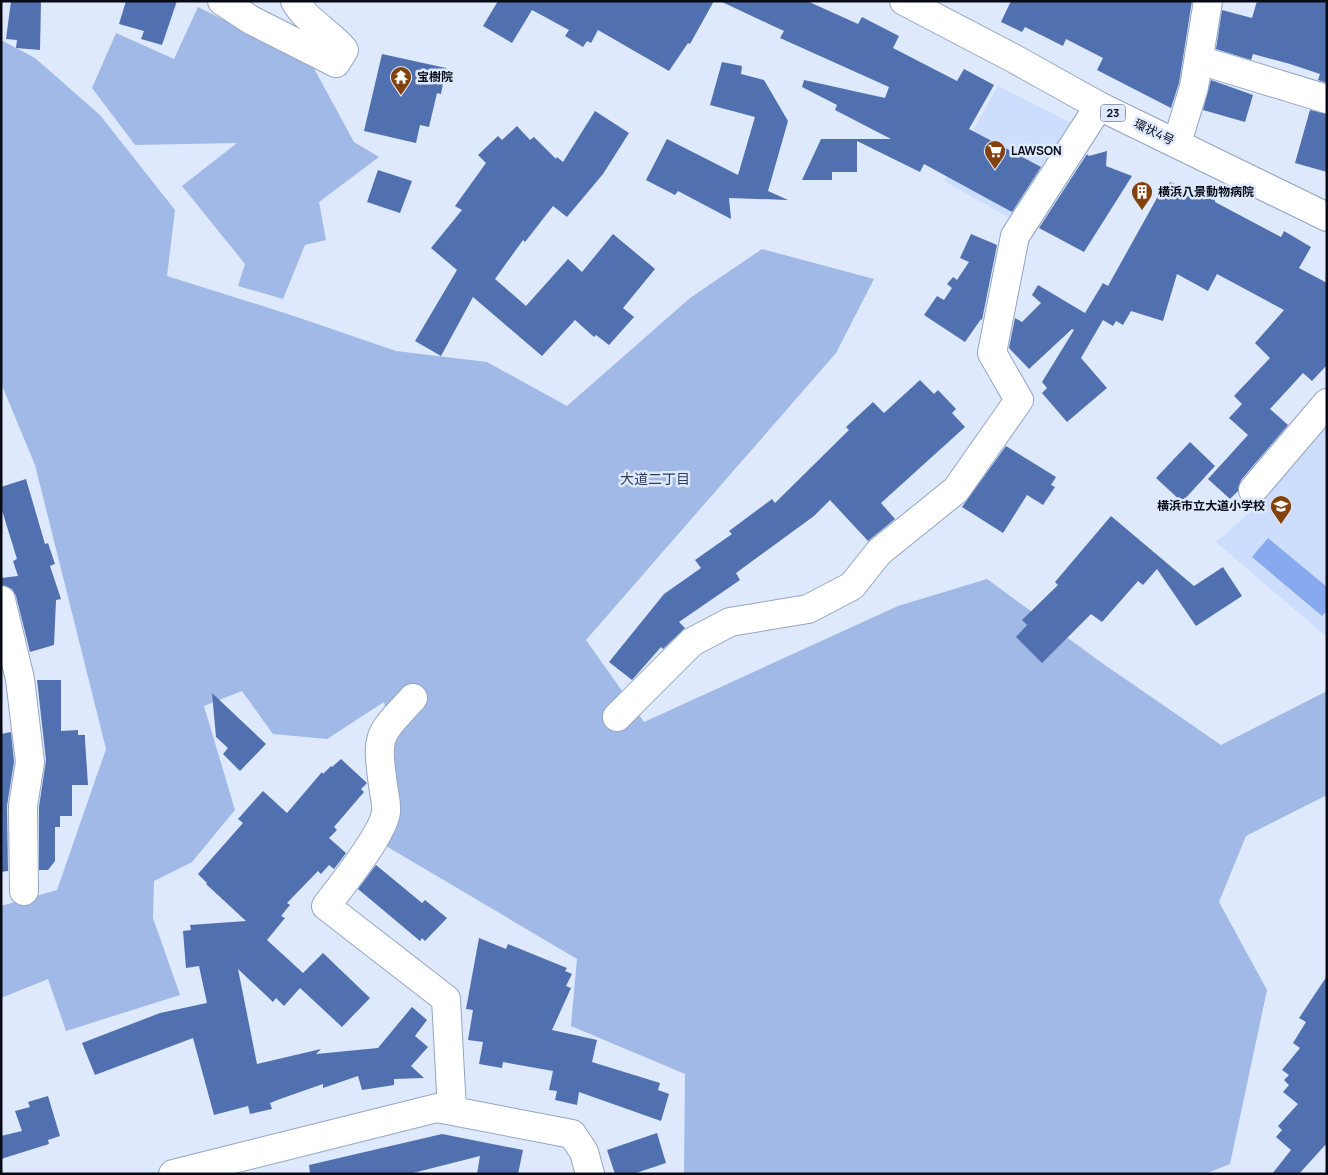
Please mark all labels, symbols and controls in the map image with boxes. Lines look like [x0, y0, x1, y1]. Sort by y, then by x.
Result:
temple icon: 宝樹院 [389, 65, 413, 96]
place label: 宝樹院 [417, 68, 453, 85]
road number: 23 [1100, 105, 1126, 122]
street label: 環状4号 [1131, 114, 1177, 149]
supermarket icon: LAWSON [983, 139, 1007, 170]
place label: LAWSON [1011, 142, 1062, 159]
building icon: 横浜八景動物病院 [1130, 180, 1154, 211]
place label: 横浜八景動物病院 [1158, 183, 1254, 200]
district label: 大道二丁目 [620, 469, 690, 488]
school or university icon: 横浜市立大道小学校 [1269, 494, 1293, 525]
place label: 横浜市立大道小学校 [1157, 497, 1265, 514]

